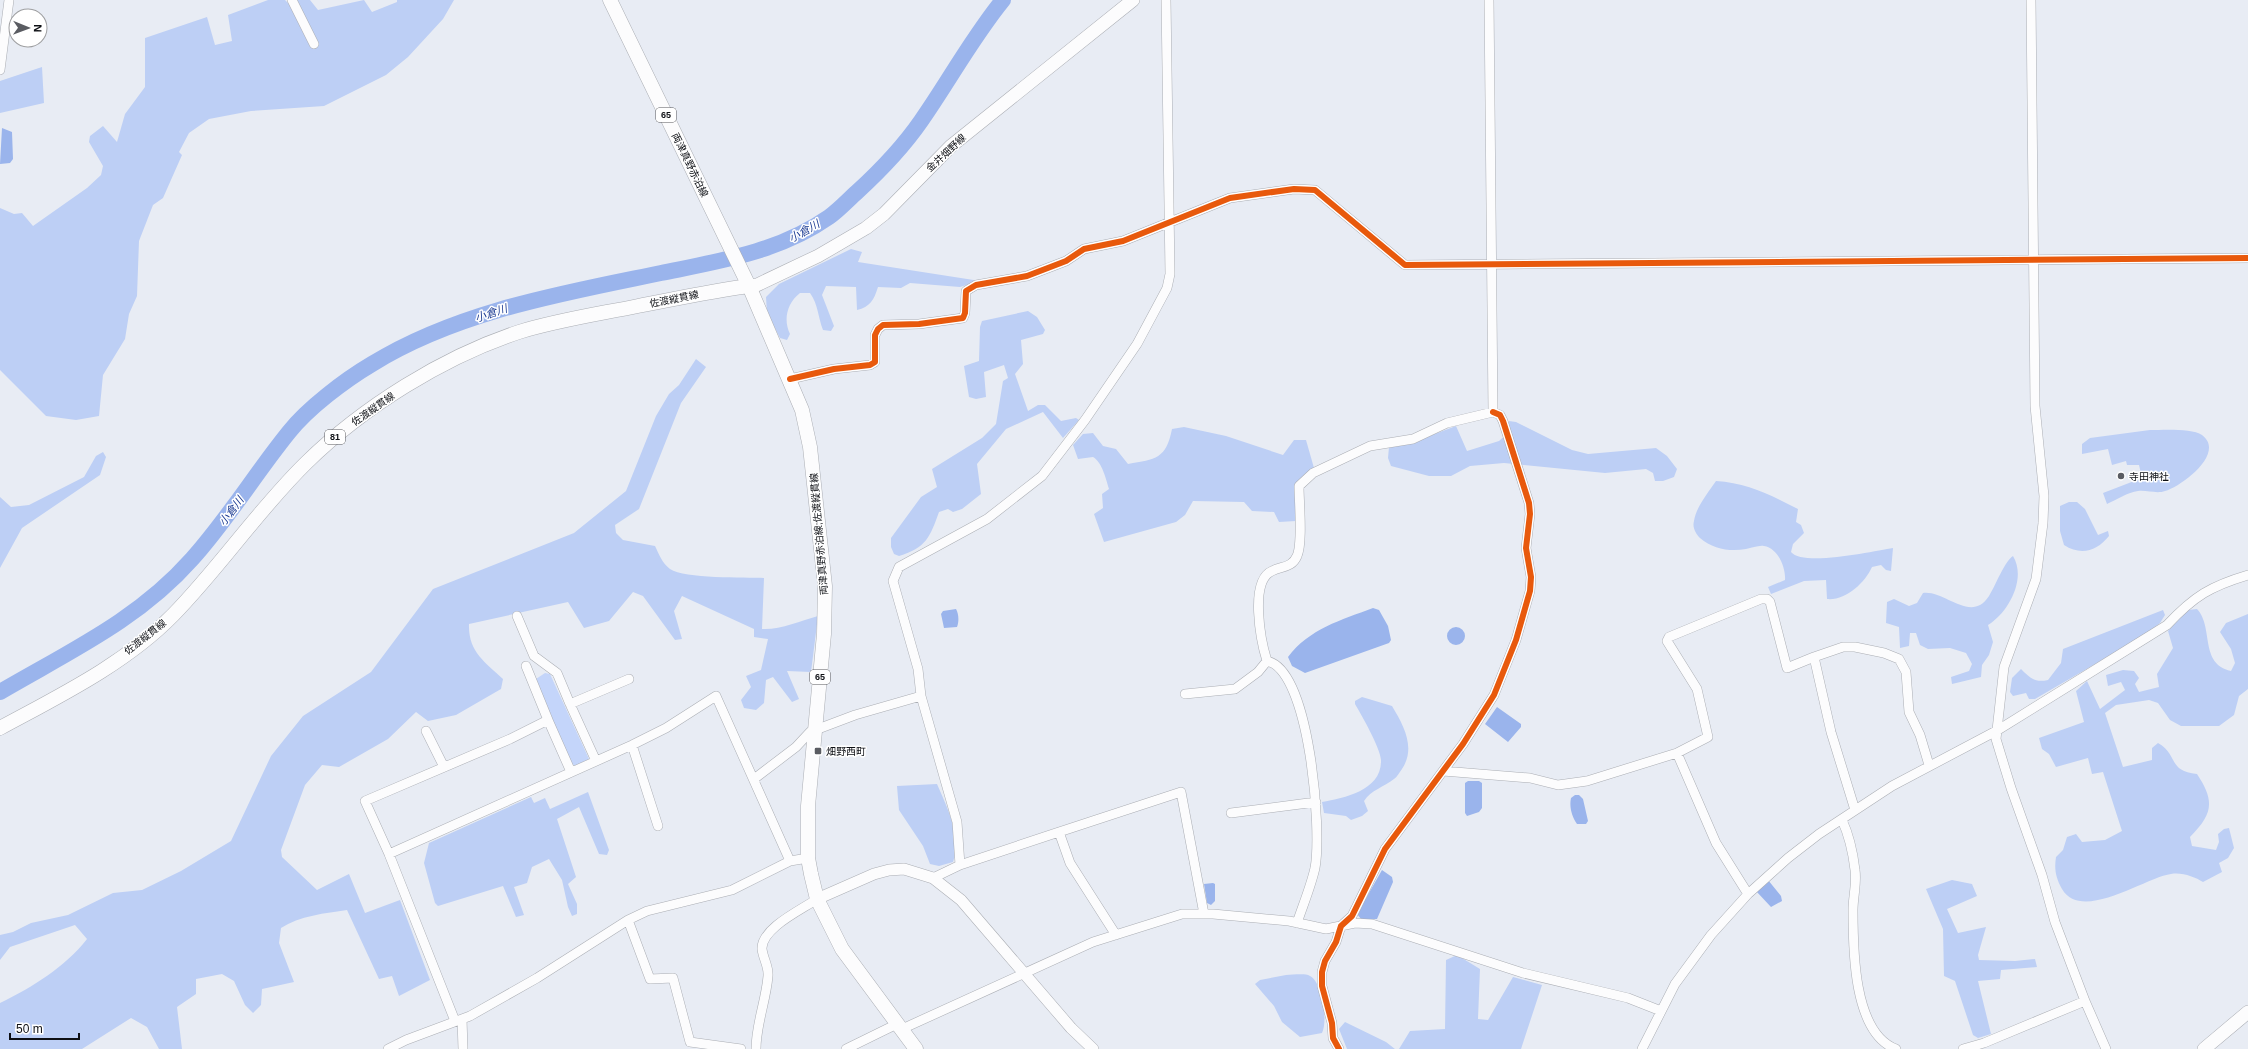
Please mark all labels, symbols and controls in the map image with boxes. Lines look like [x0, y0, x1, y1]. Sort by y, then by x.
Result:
north arrow [8, 8, 48, 48]
text: N [32, 24, 44, 32]
road number: 65 [656, 108, 676, 122]
street label: 両津真野赤泊線 [670, 131, 710, 199]
street label: 金井畑野線 [924, 132, 968, 174]
water label: 小倉川 [787, 217, 822, 244]
street label: 佐渡縦貫線 [648, 289, 700, 309]
water label: 小倉川 [473, 302, 509, 324]
street label: 佐渡縦貫線 [349, 390, 397, 428]
road number: 81 [325, 430, 345, 444]
marker: 寺田神社 [2116, 471, 2126, 481]
place label: 寺田神社 [2129, 471, 2169, 482]
street label: 両津真野赤泊線;佐渡縦貫線 [808, 472, 830, 596]
water label: 小倉川 [216, 493, 246, 528]
street label: 佐渡縦貫線 [122, 617, 168, 657]
road number: 65 [810, 670, 830, 684]
marker: 畑野西町 [813, 746, 823, 756]
place label: 畑野西町 [826, 746, 866, 757]
scale bar [10, 1015, 79, 1041]
text: 50 m [16, 1022, 43, 1036]

